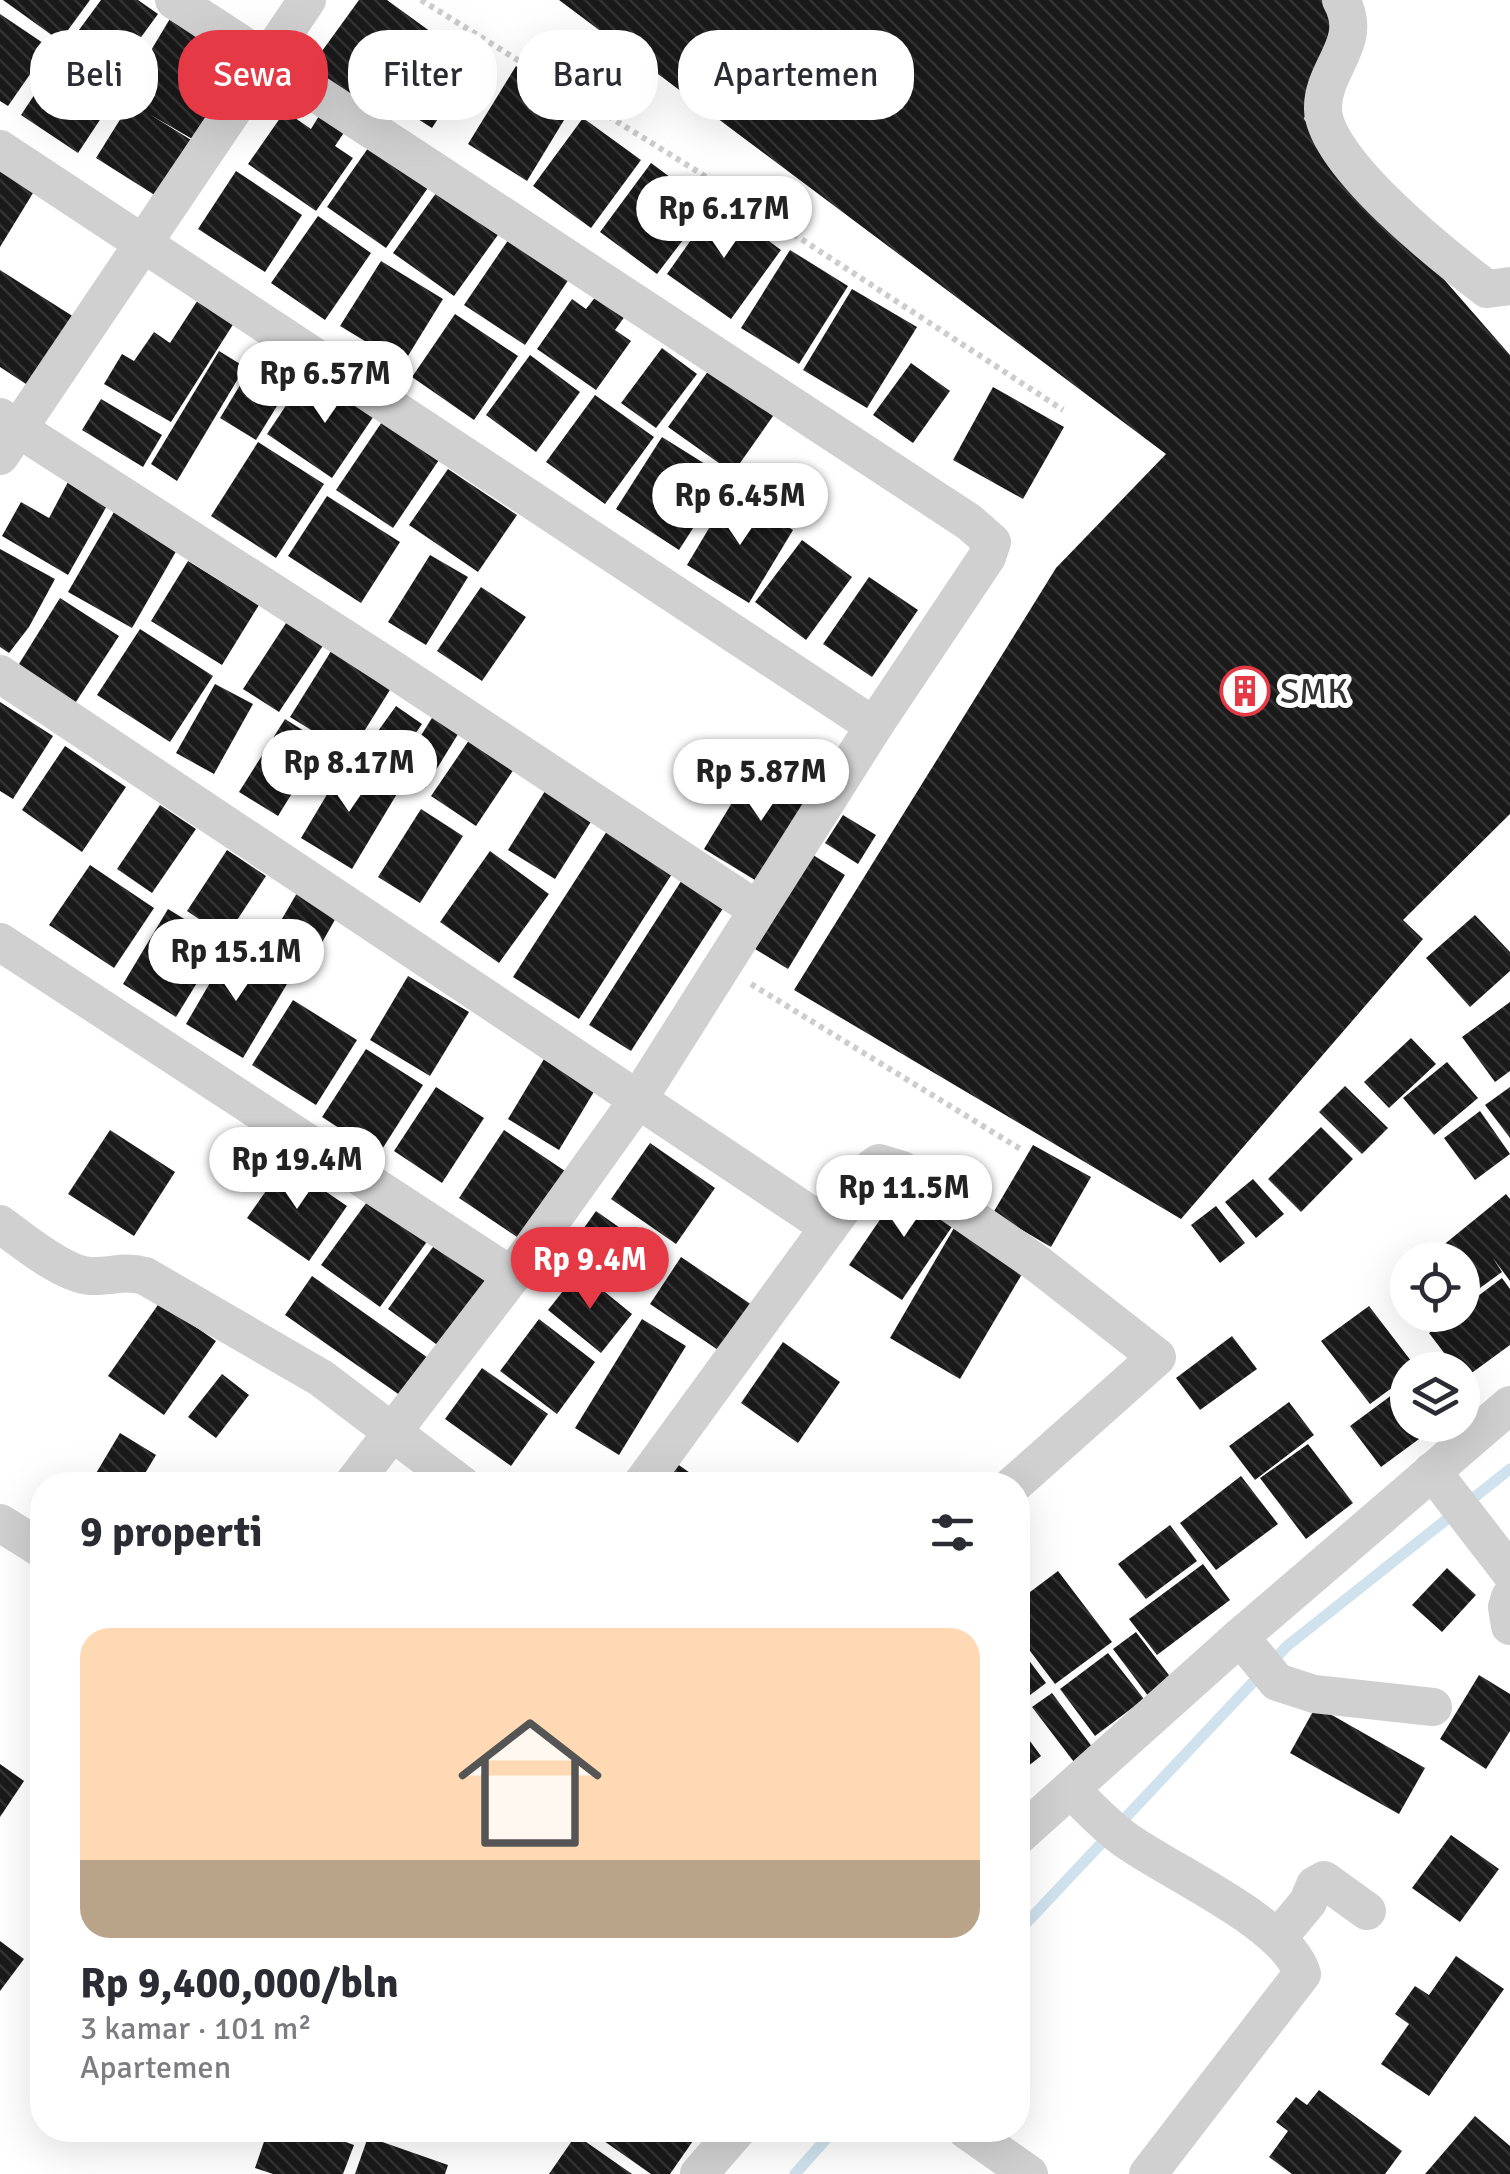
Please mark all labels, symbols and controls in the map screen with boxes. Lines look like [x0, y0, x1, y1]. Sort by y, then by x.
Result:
chip: Beli [30, 30, 158, 120]
chip: Sewa [178, 30, 328, 120]
chip: Filter [348, 30, 497, 120]
chip: Baru [517, 30, 658, 120]
chip: Apartemen [678, 30, 914, 120]
pin: Rp 6.17M [621, 176, 827, 261]
text: Rp 6.17M [658, 189, 790, 228]
pin: Rp 6.57M [222, 341, 428, 426]
text: Rp 6.57M [259, 354, 391, 393]
pin: Rp 6.45M [637, 463, 843, 548]
text: Rp 6.45M [674, 476, 806, 515]
building icon: SMK [1219, 665, 1271, 717]
place label: SMK [1280, 670, 1348, 713]
pin: Rp 8.17M [246, 730, 452, 815]
pin: Rp 5.87M [658, 739, 864, 824]
text: Rp 8.17M [283, 743, 415, 782]
text: Rp 5.87M [695, 752, 827, 791]
pin: Rp 15.1M [133, 919, 339, 1004]
text: Rp 15.1M [170, 932, 302, 971]
pin: Rp 19.4M [194, 1127, 400, 1212]
text: Rp 19.4M [231, 1140, 363, 1179]
pin: Rp 11.5M [801, 1155, 1007, 1240]
text: Rp 11.5M [838, 1168, 970, 1207]
pin: Rp 9.4M [498, 1227, 682, 1312]
text: Rp 9.4M [533, 1240, 647, 1279]
map controls [1390, 1242, 1480, 1442]
button: locate [1390, 1242, 1480, 1332]
button: layers [1390, 1352, 1480, 1442]
icon: filters [925, 1505, 980, 1560]
text: 9 properti [80, 1507, 263, 1558]
icon: home [440, 1693, 620, 1873]
text: Rp 9,400,000/bln [80, 1958, 399, 2009]
text: 3 kamar · 101 m² [80, 2009, 312, 2048]
text: Apartemen [80, 2048, 231, 2087]

